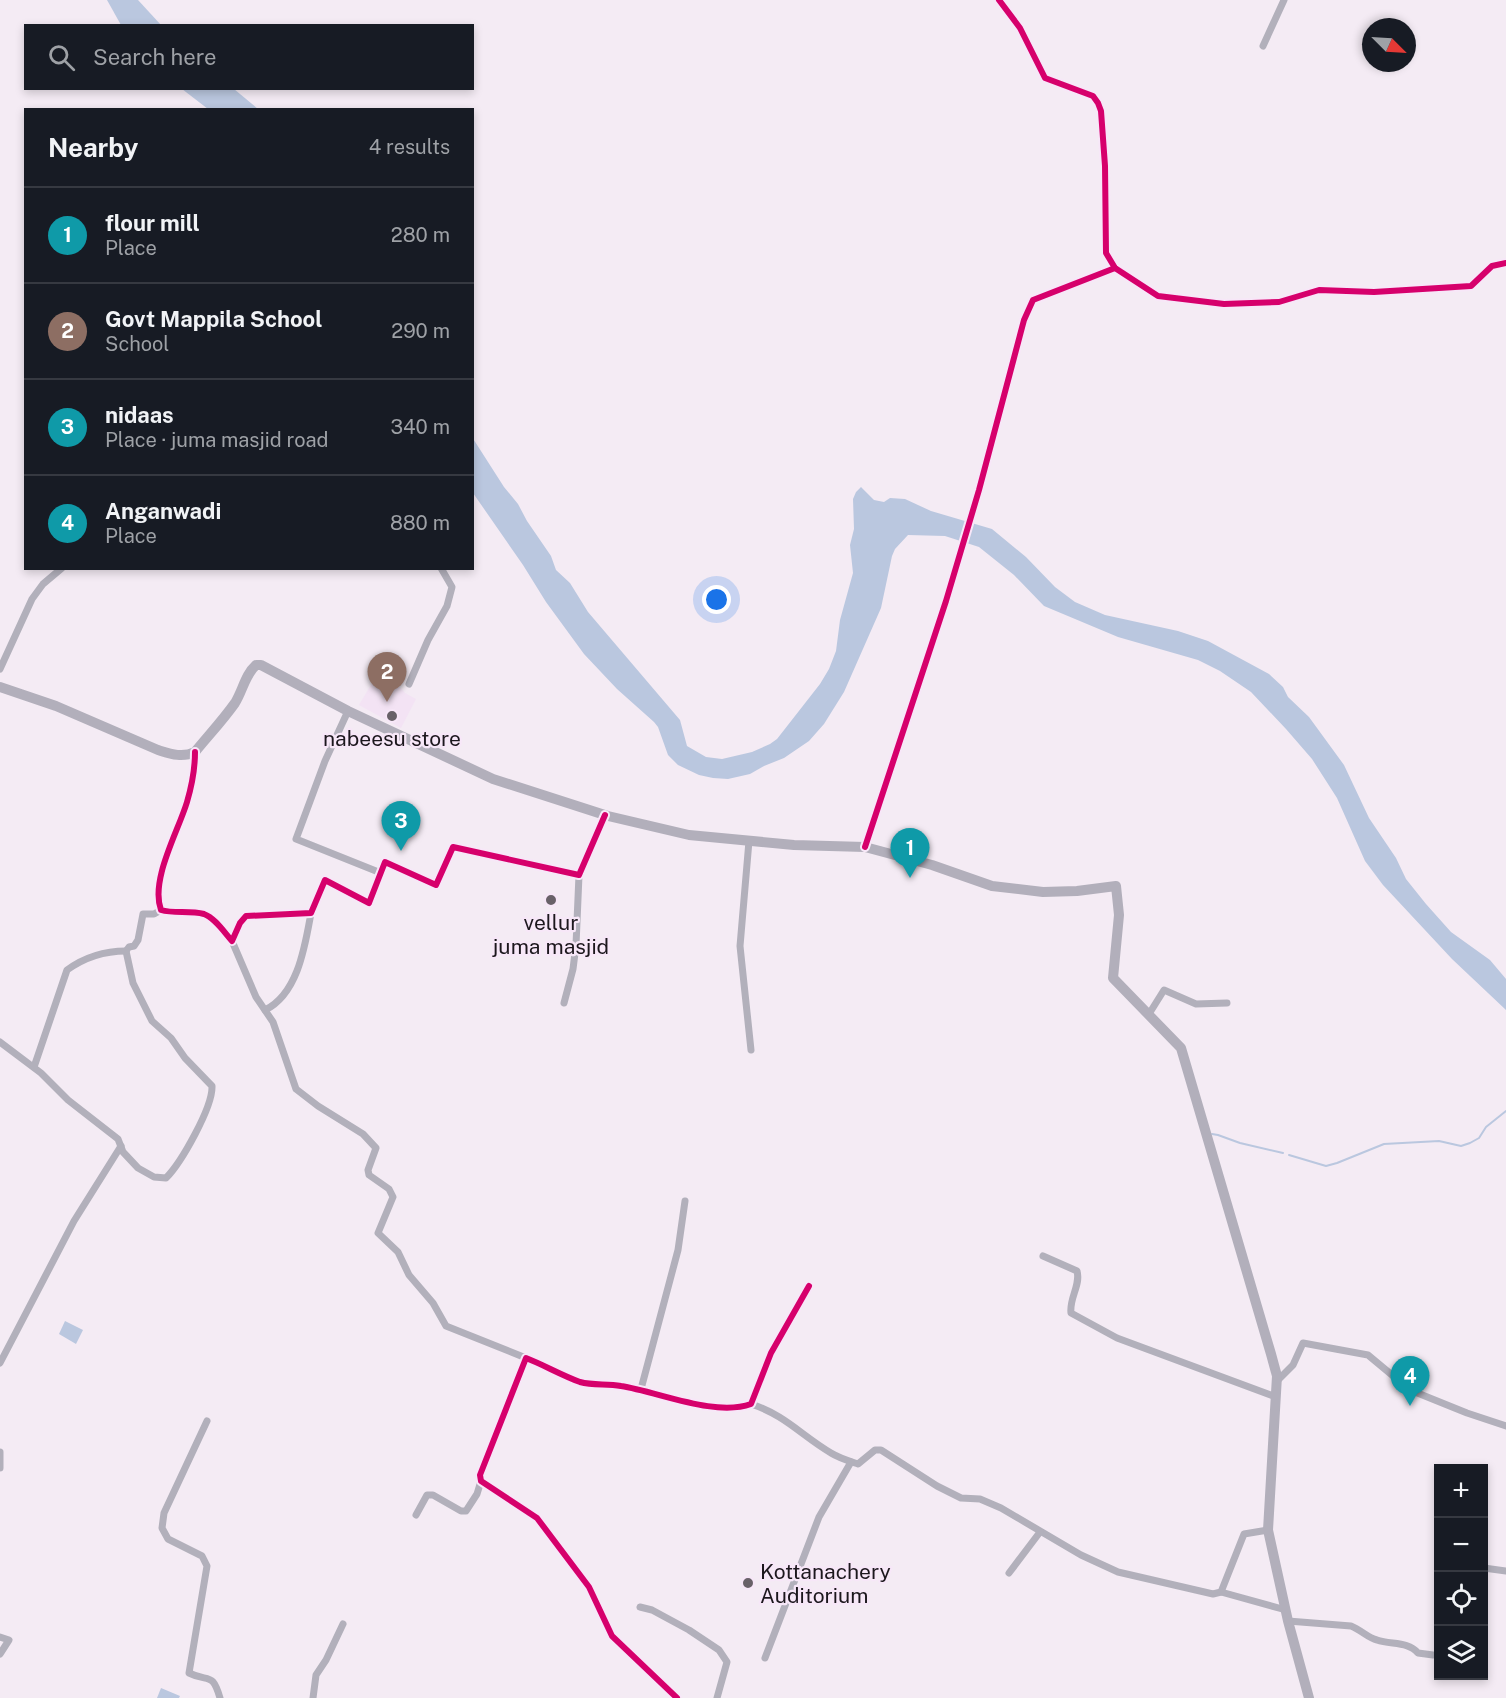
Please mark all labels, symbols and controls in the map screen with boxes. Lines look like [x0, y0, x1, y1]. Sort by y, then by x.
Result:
north arrow [1362, 18, 1416, 72]
search box [24, 24, 474, 90]
icon: search [45, 41, 78, 74]
text: Search here [93, 44, 217, 70]
text: Nearby [48, 132, 138, 163]
text: 4 results [369, 135, 450, 159]
text: flour mill [105, 210, 200, 236]
text: 1 [63, 223, 72, 247]
text: 280 m [391, 223, 450, 247]
text: Place [105, 236, 157, 260]
text: Govt Mappila School [105, 306, 323, 332]
text: 2 [61, 319, 74, 343]
text: 290 m [391, 319, 450, 343]
text: School [105, 332, 169, 356]
text: nidaas [105, 402, 174, 428]
text: 3 [61, 415, 74, 439]
text: 340 m [390, 415, 450, 439]
text: Place · juma masjid road [105, 428, 328, 452]
text: Anganwadi [105, 498, 221, 524]
text: 4 [61, 511, 74, 535]
text: 880 m [390, 511, 450, 535]
text: Place [105, 524, 157, 548]
your location [702, 585, 731, 614]
pin: 2 [368, 652, 406, 702]
marker: nabeesu store [385, 709, 399, 723]
place label: nabeesu store [323, 726, 461, 751]
pin: 3 [382, 802, 420, 851]
pin: 1 [890, 828, 930, 878]
marker: vellur juma masjid [544, 893, 558, 907]
place label: vellur juma masjid [492, 910, 609, 959]
pin: 4 [1390, 1356, 1430, 1406]
map controls [1434, 1464, 1488, 1680]
button: + [1434, 1464, 1488, 1518]
button: − [1434, 1518, 1488, 1572]
place label: Kottanachery Auditorium [760, 1559, 891, 1608]
button: locate [1434, 1572, 1488, 1626]
marker: Kottanachery Auditorium [741, 1576, 755, 1590]
button: layers [1434, 1626, 1488, 1680]

